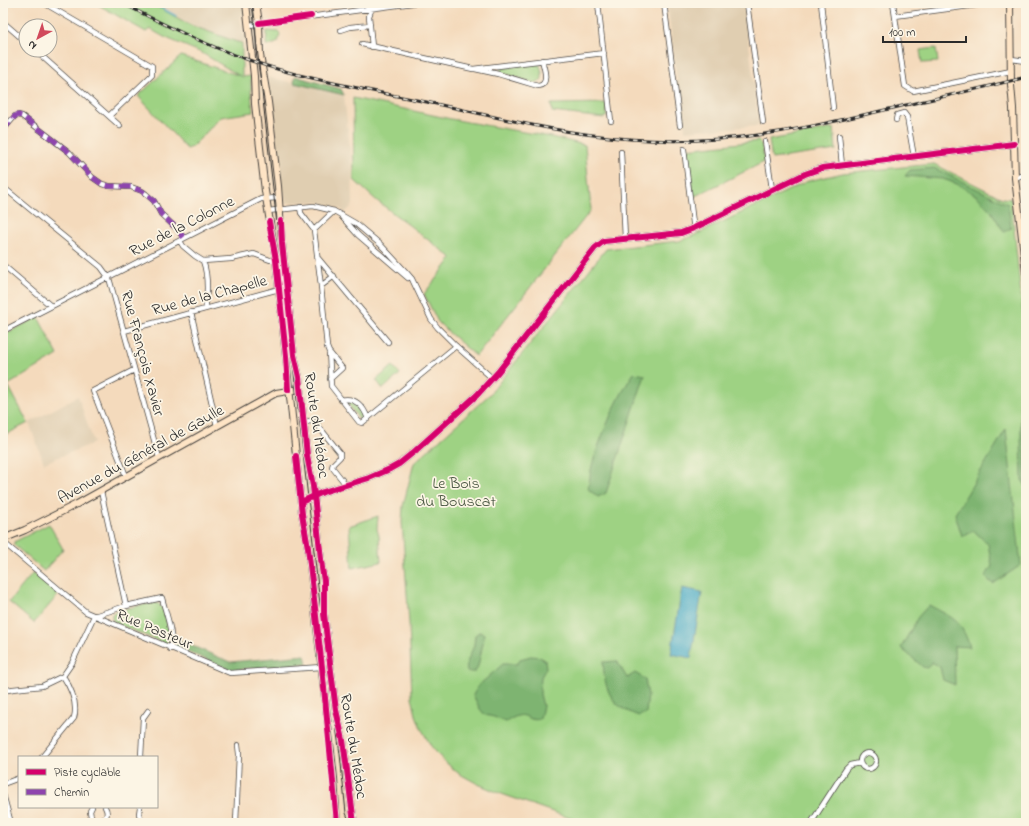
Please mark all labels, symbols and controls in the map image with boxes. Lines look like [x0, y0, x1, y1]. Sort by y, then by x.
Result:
north arrow [18, 18, 58, 58]
scale bar [883, 18, 966, 44]
text: 100 m [889, 24, 916, 42]
text: N [24, 36, 40, 53]
street label: Rue de la Colonne [125, 190, 239, 264]
street label: Rue de la Chapelle [149, 269, 270, 323]
street label: Rue François Xavier [114, 288, 170, 419]
street label: Route du Médoc [297, 371, 335, 480]
street label: Avenue du Général de Gaulle [53, 399, 229, 511]
park label: Le Bois du Bouscat [416, 472, 496, 514]
street label: Rue Pasteur [112, 603, 196, 657]
street label: Route du Médoc [333, 692, 373, 802]
legend [18, 756, 158, 808]
text: Piste cyclable [54, 764, 121, 783]
text: Chemin [54, 784, 89, 802]

